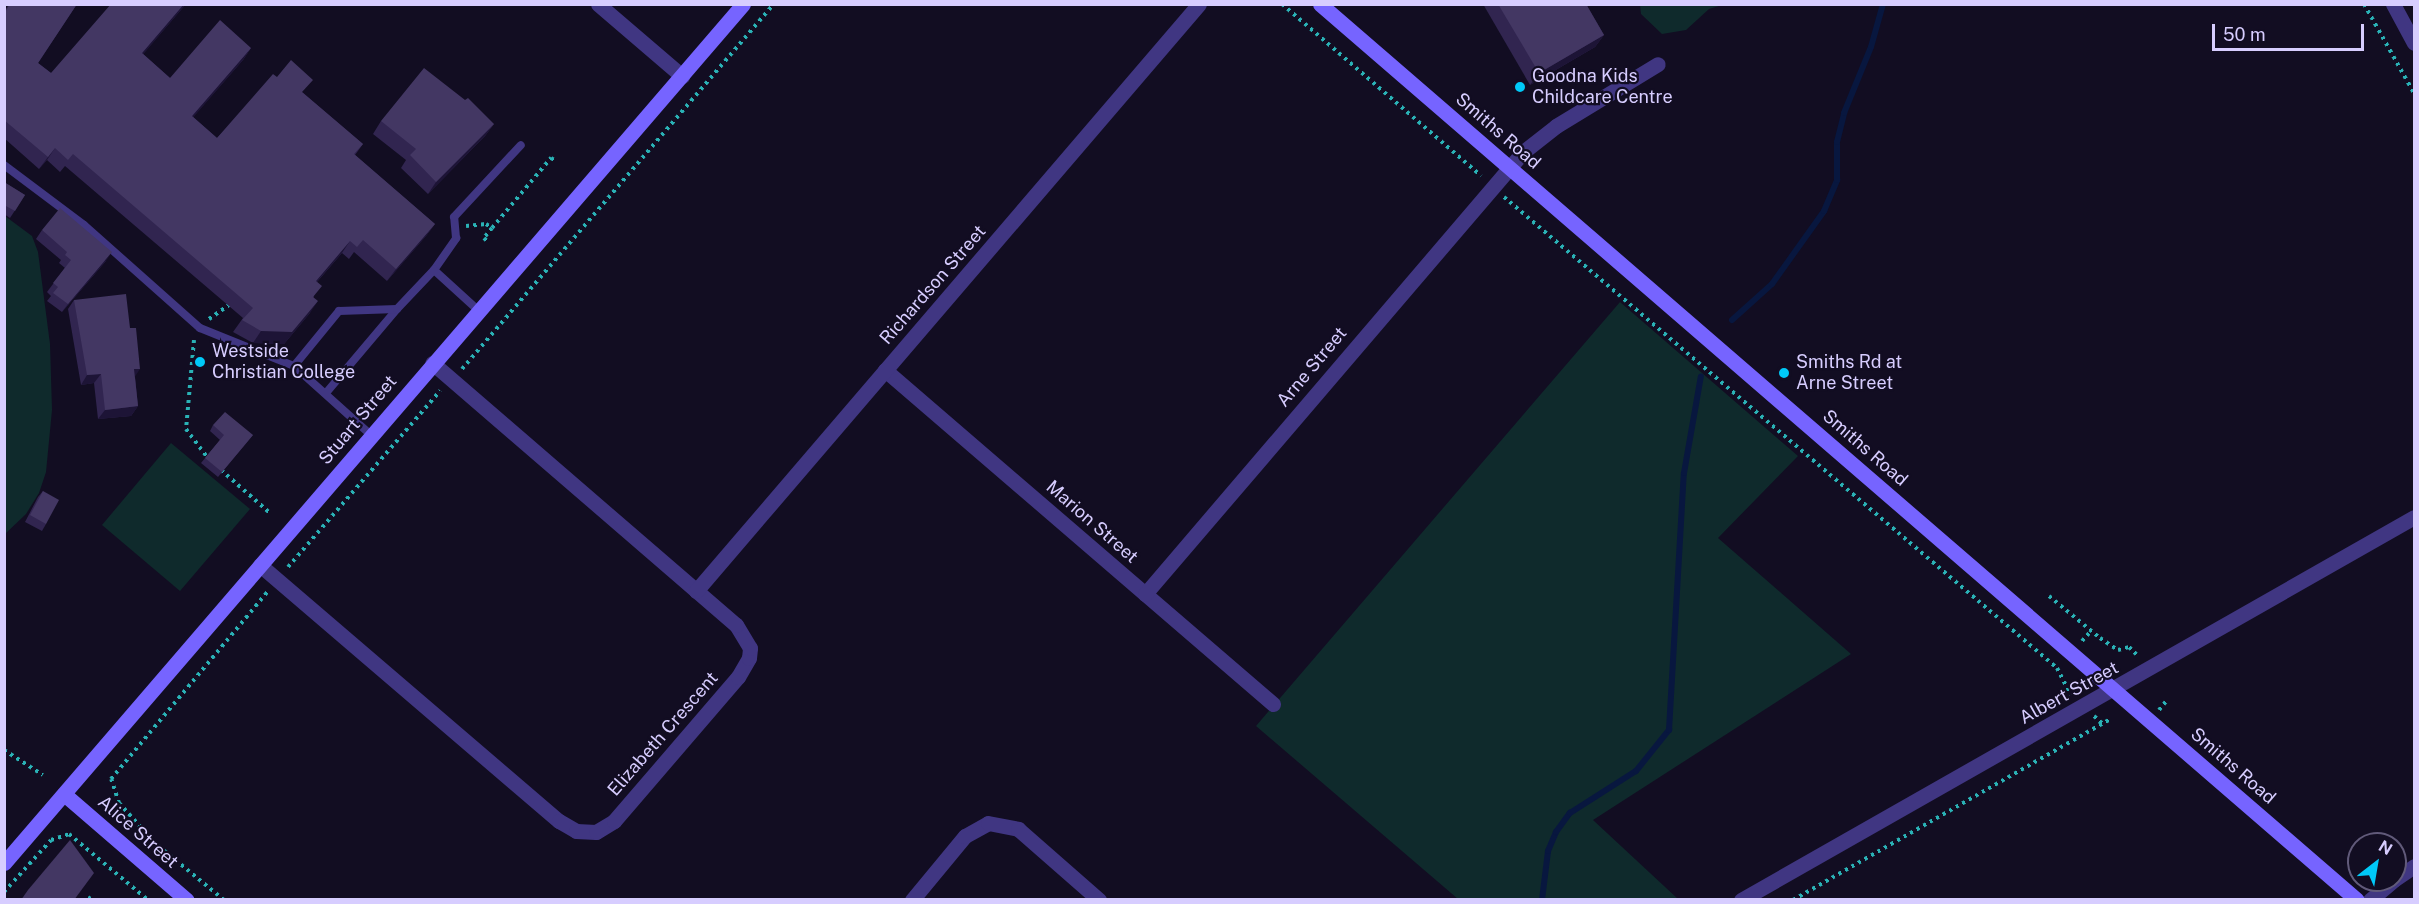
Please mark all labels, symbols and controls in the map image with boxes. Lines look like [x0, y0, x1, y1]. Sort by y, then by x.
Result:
scale bar [2215, 12, 2366, 50]
text: 50 m [2223, 24, 2266, 45]
place label: Goodna Kids Childcare Centre [1532, 66, 1673, 109]
marker: Goodna Kids Childcare Centre [1513, 80, 1527, 94]
street label: Smiths Road [1451, 88, 1545, 174]
street label: Richardson Street [875, 221, 991, 349]
street label: Arne Street [1272, 323, 1352, 411]
place label: Westside Christian College [212, 341, 355, 384]
place label: Smiths Rd at Arne Street [1796, 352, 1902, 394]
marker: Westside Christian College [193, 355, 207, 369]
marker: Smiths Rd at Arne Street [1777, 366, 1791, 380]
street label: Stuart Street [314, 371, 402, 469]
street label: Smiths Road [1818, 405, 1912, 491]
street label: Marion Street [1042, 476, 1142, 568]
street label: Albert Street [2016, 657, 2122, 729]
street label: Elizabeth Crescent [603, 668, 723, 800]
street label: Smiths Road [2186, 723, 2280, 809]
street label: Alice Street [93, 791, 183, 873]
north arrow [2347, 832, 2407, 892]
text: N [2375, 836, 2396, 859]

